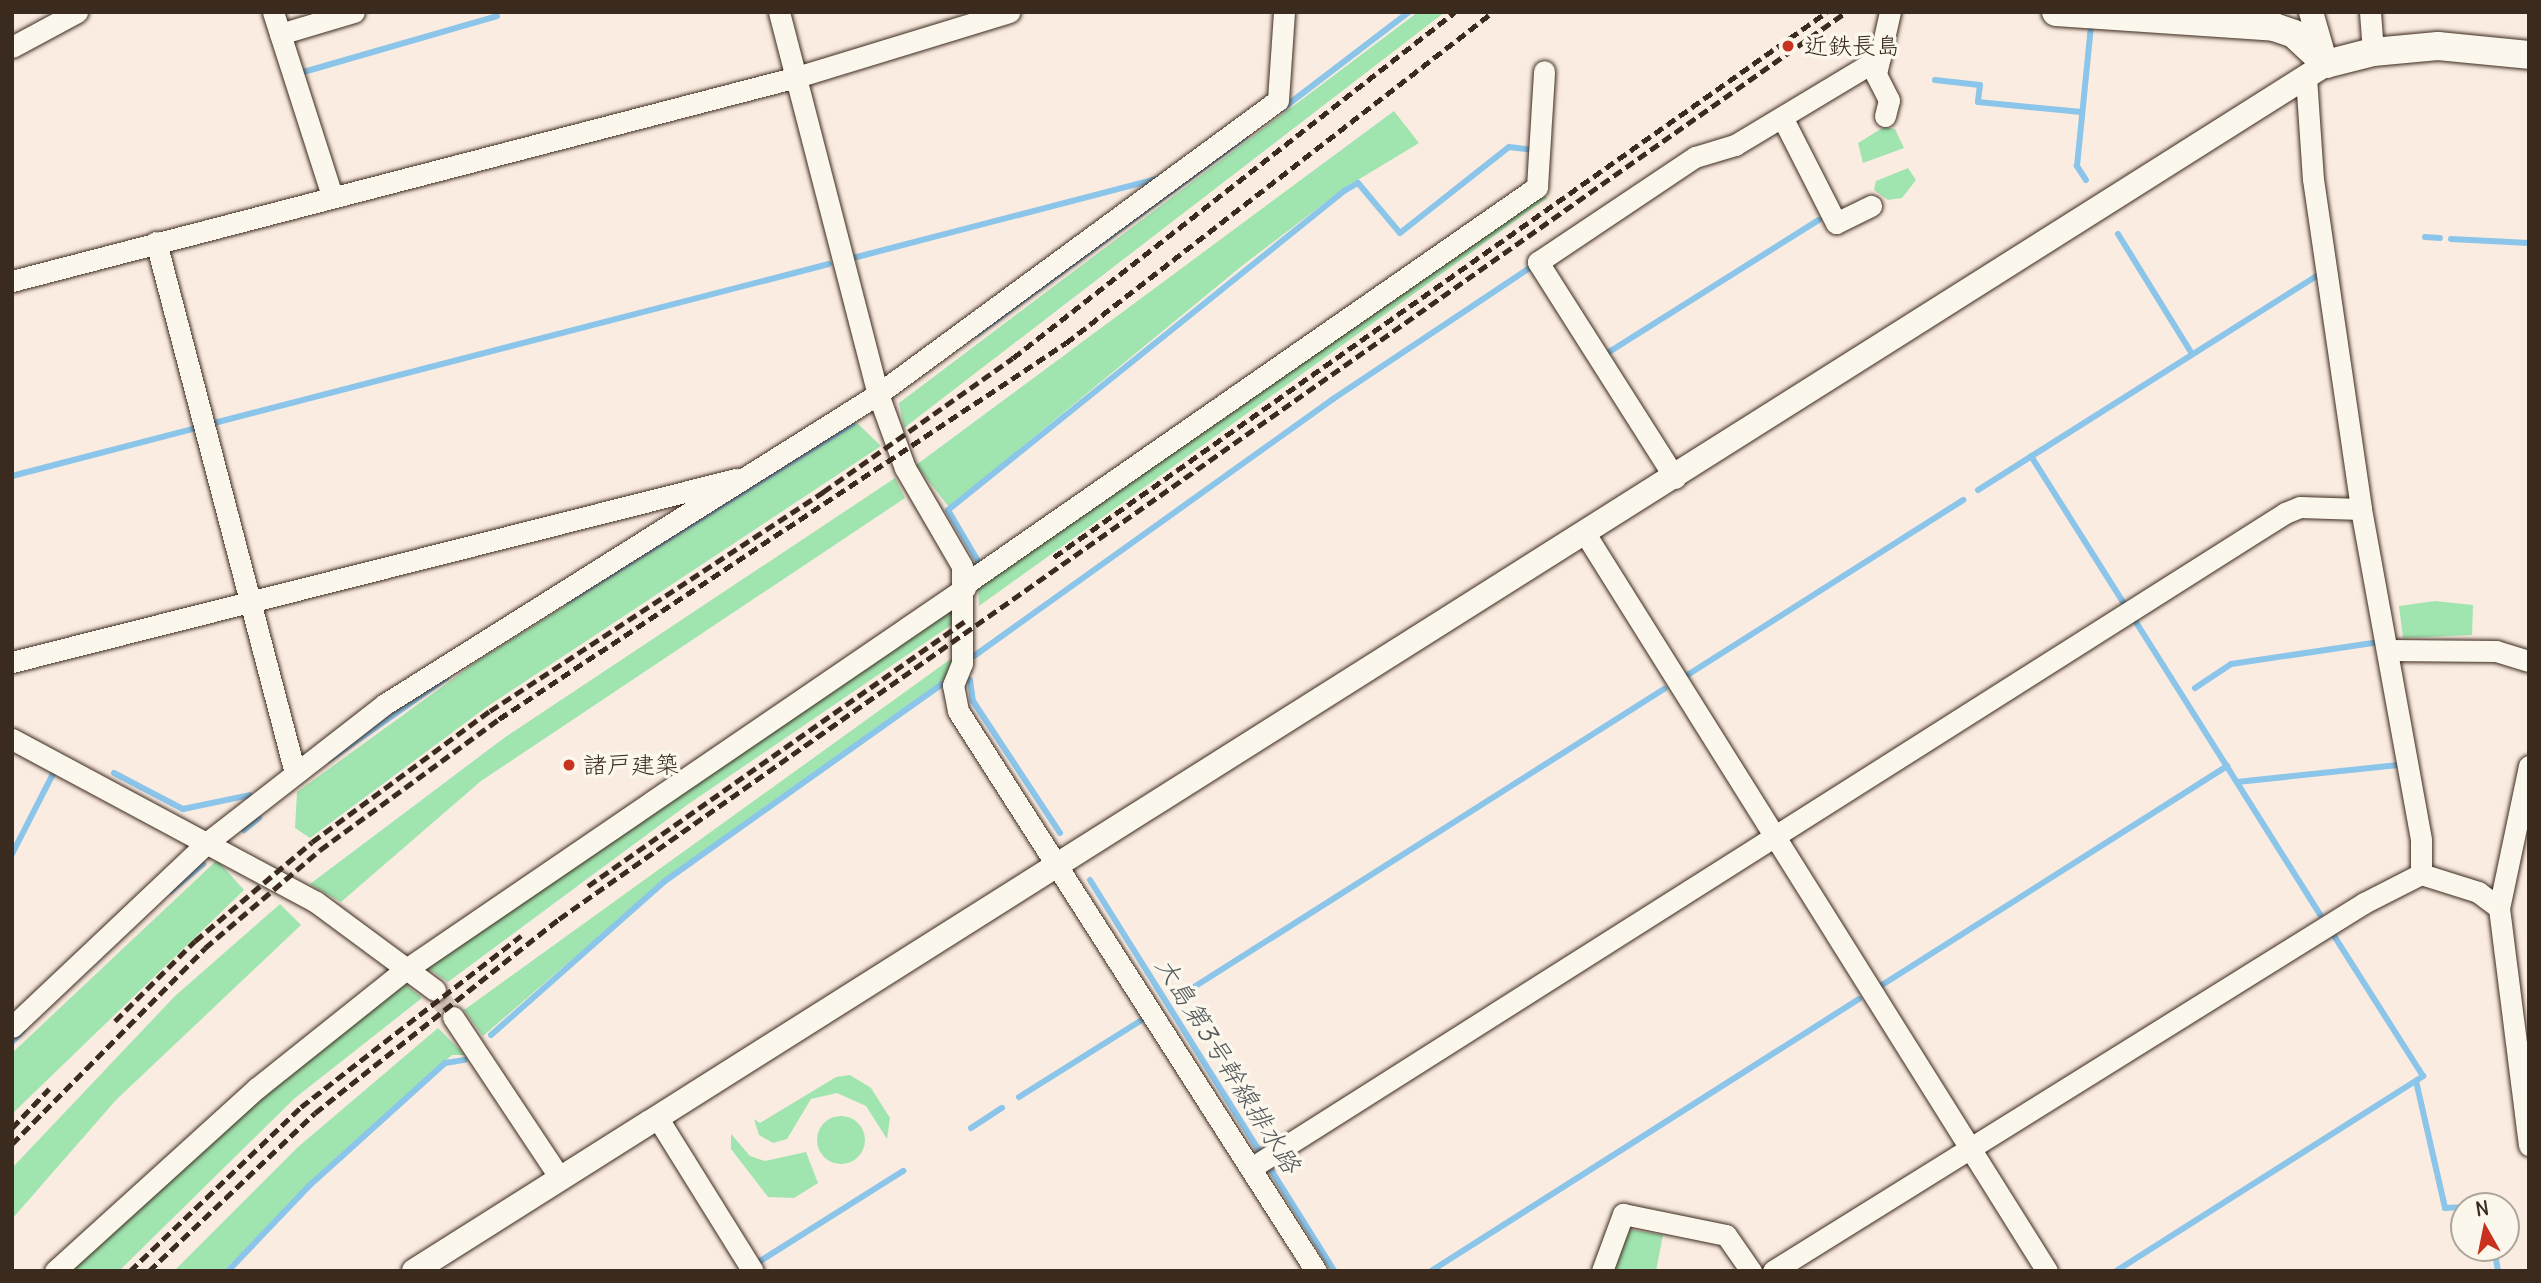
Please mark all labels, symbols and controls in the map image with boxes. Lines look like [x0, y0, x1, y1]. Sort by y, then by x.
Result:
place label: 近鉄長島 [1804, 32, 1900, 60]
marker: 近鉄長島 [1778, 36, 1798, 56]
place label: 諸戸建築 [583, 751, 679, 779]
marker: 諸戸建築 [561, 757, 577, 773]
water label: 大島第3号幹線排水路 [1149, 951, 1307, 1179]
north arrow [2450, 1192, 2520, 1262]
text: N [2474, 1195, 2490, 1221]

